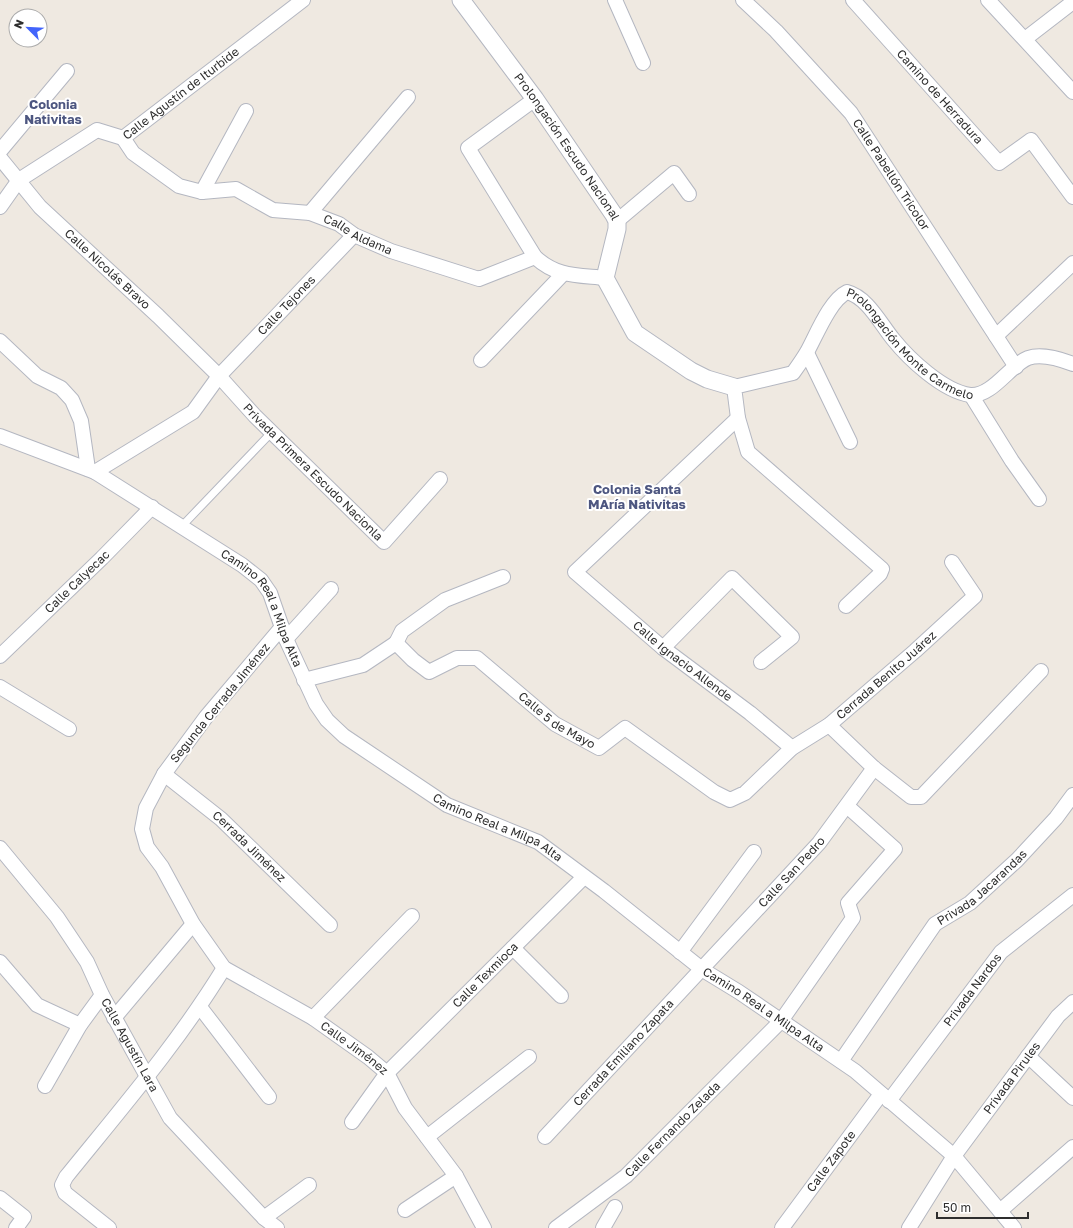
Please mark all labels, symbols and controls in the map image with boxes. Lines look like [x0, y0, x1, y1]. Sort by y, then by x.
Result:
north arrow [8, 8, 48, 48]
text: N [11, 17, 26, 30]
street label: Calle Agustín de Iturbide [119, 44, 242, 143]
street label: Camino de Herradura [894, 46, 986, 147]
street label: Prolongación Escudo Nacional [511, 70, 623, 223]
district label: Colonia Nativitas [24, 96, 82, 127]
street label: Calle Pabellón Tricolor [850, 116, 933, 233]
street label: Calle Aldama [322, 211, 395, 258]
street label: Calle Nicolás Bravo [62, 226, 154, 312]
street label: Calle Tejones [254, 272, 318, 338]
street label: Prolongación Monte Carmelo [844, 284, 974, 402]
street label: Privada Primera Escudo Nacionla [240, 400, 386, 544]
district label: Colonia Santa MAría Nativitas [588, 481, 686, 512]
street label: Camino Real a Milpa Alta [218, 546, 306, 669]
street label: Calle Calyecac [41, 547, 113, 616]
street label: Calle Ignacio Allende [630, 617, 735, 704]
street label: Cerrada Benito Juárez [833, 627, 939, 722]
street label: Segunda Cerrada Jiménez [167, 640, 273, 766]
street label: Calle 5 de Mayo [516, 688, 598, 752]
street label: Camino Real a Milpa Alta [430, 790, 566, 865]
street label: Cerrada Jiménez [210, 807, 289, 885]
street label: Calle San Pedro [755, 834, 828, 910]
street label: Privada Jacarandas [934, 846, 1030, 928]
street label: Calle Texmioca [449, 939, 521, 1011]
street label: Privada Nardos [940, 950, 1004, 1029]
street label: Camino Real a Milpa Alta [700, 964, 827, 1055]
street label: Calle Agustín Lara [98, 995, 162, 1094]
street label: Cerrada Emiliano Zapata [570, 996, 676, 1109]
street label: Calle Jiménez [318, 1018, 391, 1078]
street label: Privada Pirules [980, 1039, 1043, 1117]
street label: Calle Fernando Zelada [621, 1078, 723, 1180]
street label: Calle Zapote [803, 1127, 859, 1195]
scale bar [937, 1194, 1028, 1220]
text: 50 m [943, 1200, 971, 1215]

